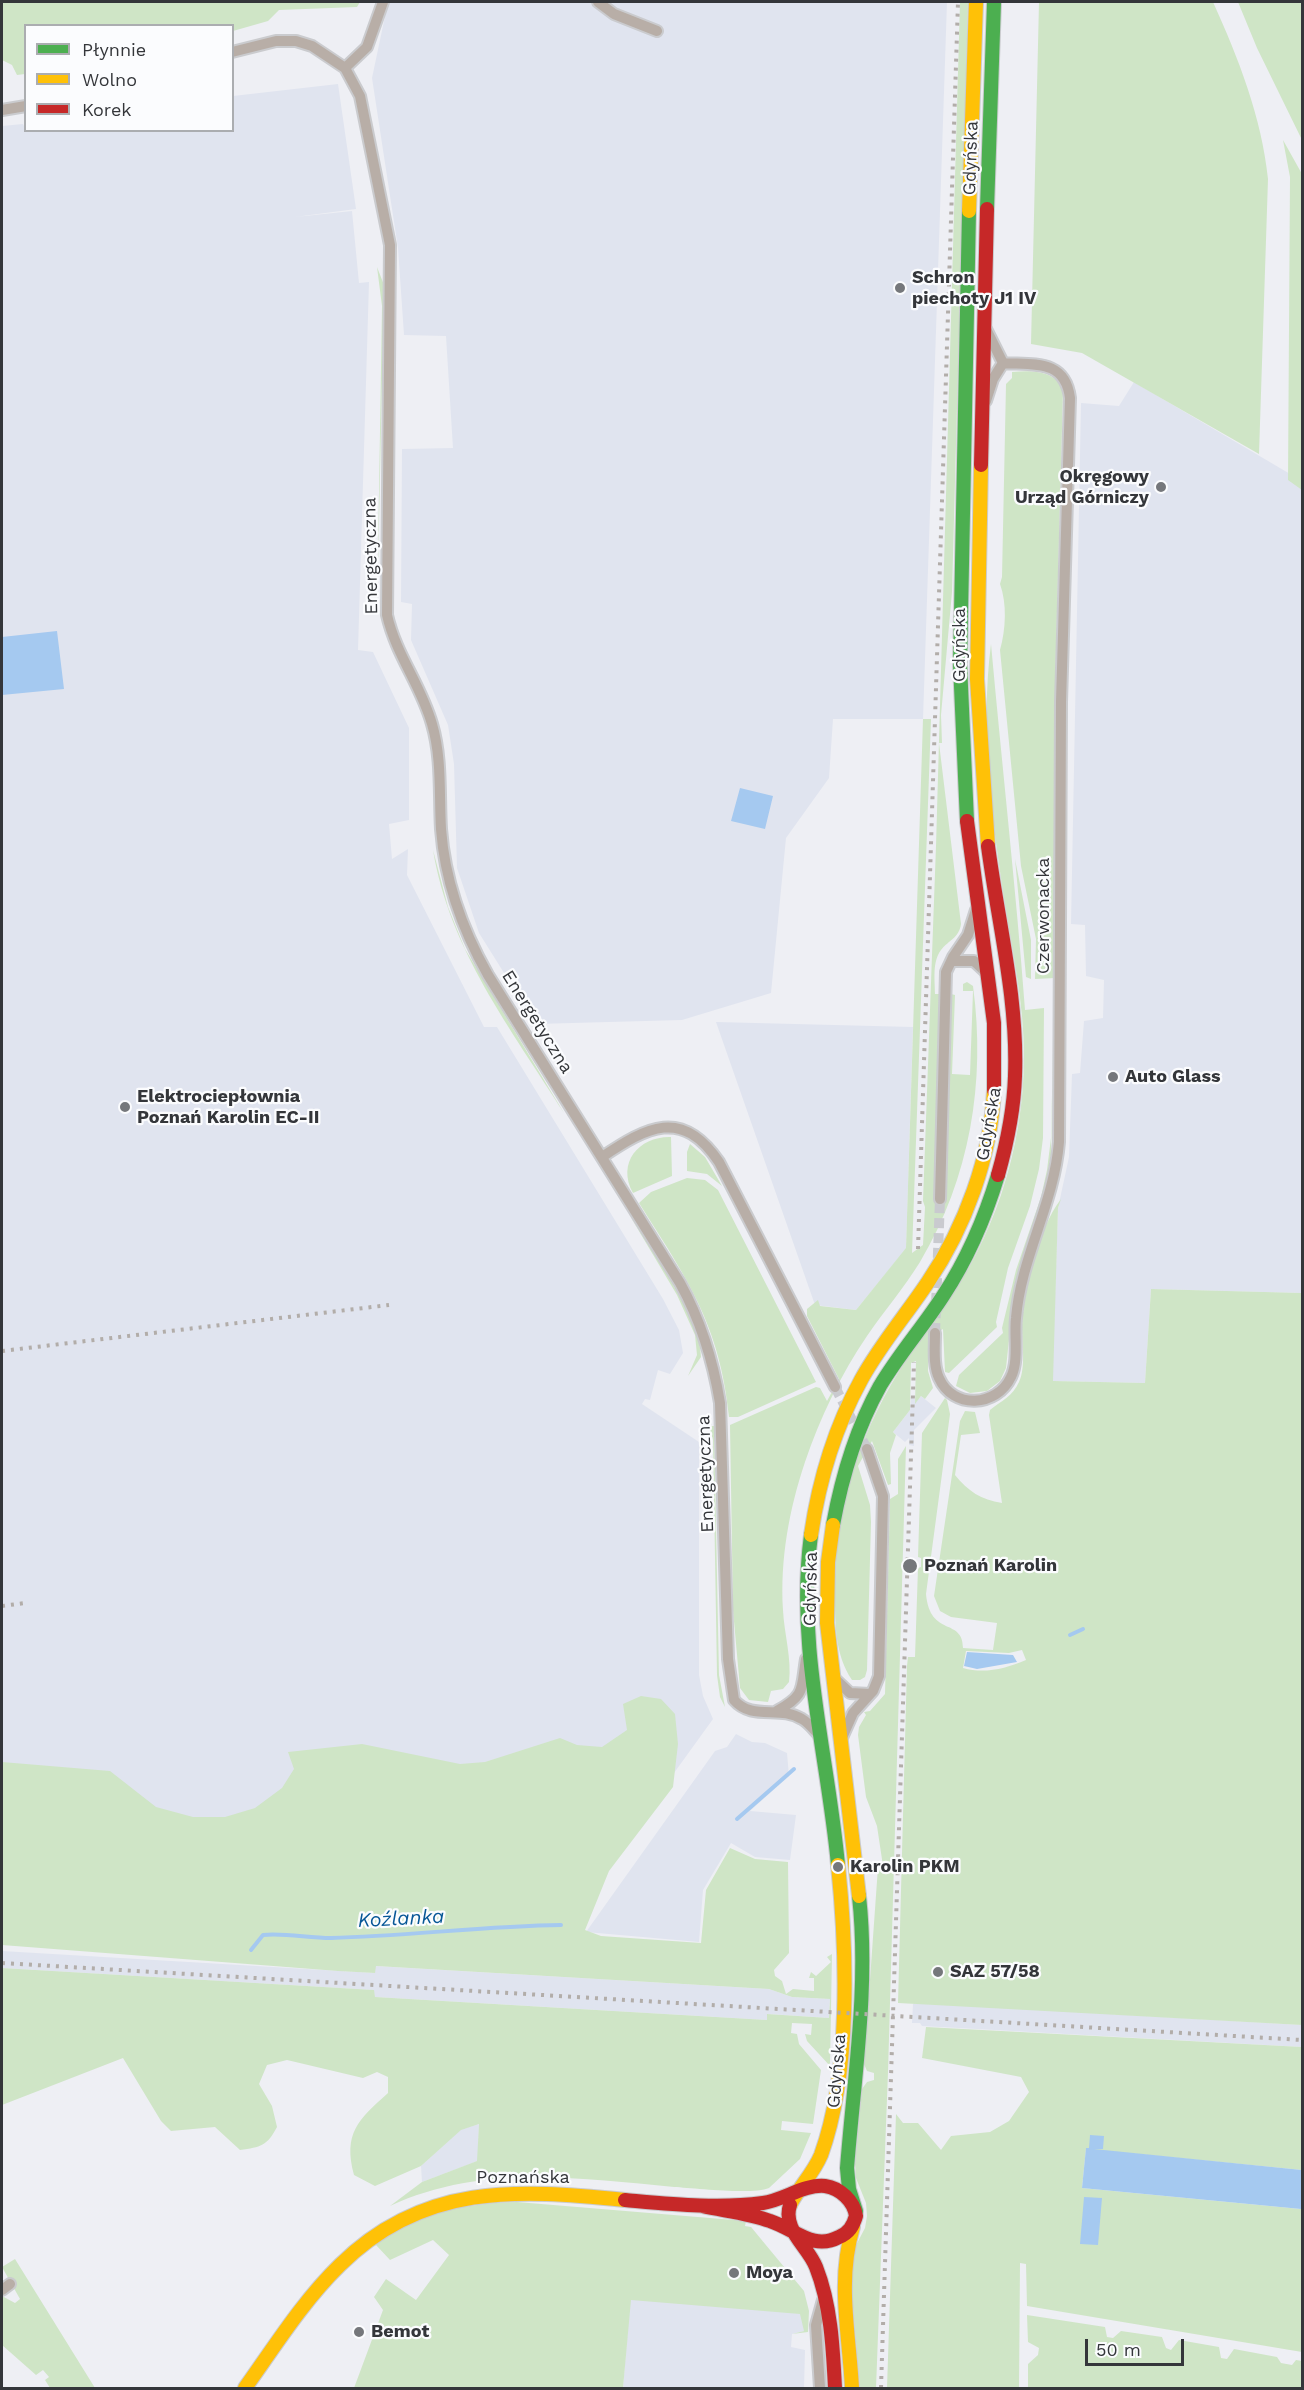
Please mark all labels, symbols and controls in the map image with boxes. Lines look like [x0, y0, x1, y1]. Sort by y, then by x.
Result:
legend [24, 24, 234, 132]
text: Płynnie [82, 39, 146, 60]
text: Wolno [82, 69, 137, 90]
text: Korek [82, 99, 132, 120]
street label: Gdyńska [959, 120, 983, 196]
place label: Schron piechoty J1 IV [912, 267, 1036, 310]
marker: Schron piechoty J1 IV [893, 281, 907, 295]
place label: Okręgowy Urząd Górniczy [1015, 466, 1149, 508]
marker: Okręgowy Urząd Górniczy [1154, 480, 1168, 494]
street label: Energetyczna [359, 497, 383, 615]
street label: Gdyńska [949, 608, 971, 682]
street label: Czerwonacka [1033, 858, 1055, 974]
street label: Energetyczna [497, 966, 577, 1078]
place label: Auto Glass [1125, 1066, 1221, 1088]
marker: Auto Glass [1106, 1070, 1120, 1084]
street label: Gdyńska [972, 1085, 1006, 1163]
place label: Elektrociepłownia Poznań Karolin EC-II [137, 1086, 319, 1128]
marker: Elektrociepłownia Poznań Karolin EC-II [118, 1100, 132, 1114]
street label: Energetyczna [693, 1415, 719, 1533]
street label: Gdyńska [800, 1552, 822, 1626]
place label: Poznań Karolin [924, 1555, 1057, 1577]
marker: Poznań Karolin [901, 1557, 919, 1575]
place label: Karolin PKM [850, 1856, 960, 1878]
marker: Karolin PKM [831, 1860, 845, 1874]
water label: Koźlanka [357, 1905, 445, 1933]
place label: SAZ 57/58 [950, 1961, 1040, 1983]
marker: SAZ 57/58 [931, 1965, 945, 1979]
street label: Gdyńska [823, 2033, 851, 2109]
street label: Poznańska [476, 2167, 570, 2189]
place label: Moya [746, 2262, 793, 2284]
marker: Moya [727, 2266, 741, 2280]
place label: Bemot [371, 2321, 429, 2343]
marker: Bemot [352, 2325, 366, 2339]
scale bar [1088, 2327, 1187, 2365]
text: 50 m [1096, 2339, 1141, 2360]

